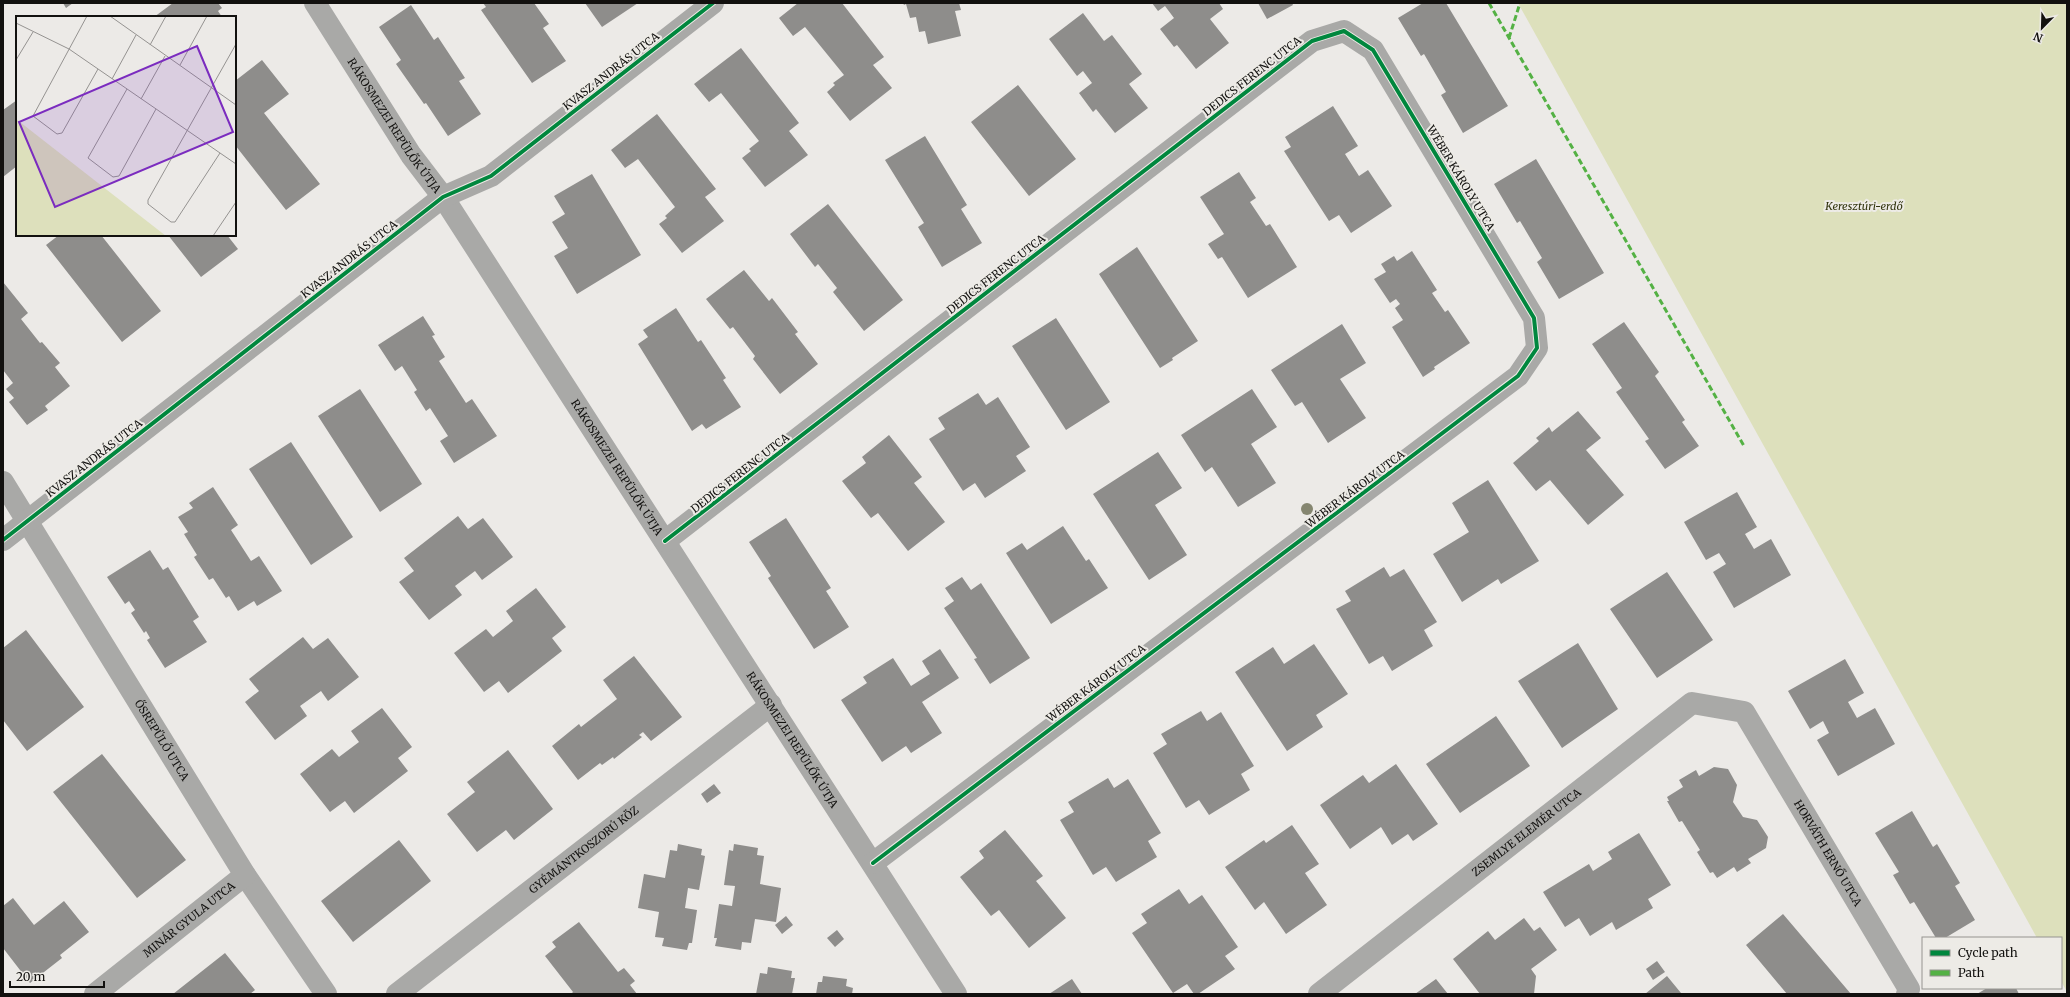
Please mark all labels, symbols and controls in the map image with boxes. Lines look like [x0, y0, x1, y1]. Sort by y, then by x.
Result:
north arrow [2022, 8, 2062, 48]
inset map [16, 16, 236, 236]
street label: KVASZ ANDRÁS UTCA [560, 29, 662, 113]
text: N [2031, 29, 2045, 45]
street label: DEDICS FERENC UTCA [1200, 33, 1304, 119]
street label: RÁKOSMEZEI REPÜLŐK ÚTJA [345, 55, 444, 196]
street label: WÉBER KÁROLY UTCA [1423, 122, 1498, 233]
park label: Keresztúri-erdő [1824, 199, 1903, 213]
street label: KVASZ ANDRÁS UTCA [298, 217, 400, 301]
street label: DEDICS FERENC UTCA [944, 231, 1048, 317]
street label: RÁKOSMEZEI REPÜLŐK ÚTJA [568, 397, 666, 538]
street label: KVASZ ANDRÁS UTCA [43, 416, 145, 500]
street label: DEDICS FERENC UTCA [688, 430, 792, 516]
street label: WÉBER KÁROLY UTCA [1302, 447, 1408, 531]
street label: WÉBER KÁROLY UTCA [1043, 641, 1149, 725]
street label: RÁKOSMEZEI REPÜLŐK ÚTJA [743, 669, 841, 811]
street label: ŐSREPÜLŐ UTCA [132, 697, 192, 783]
street label: ZSEMLYE ELEMÉR UTCA [1469, 785, 1584, 879]
street label: HORVÁTH ERNŐ UTCA [1791, 797, 1865, 909]
street label: GYÉMÁNTKOSZORÚ KÖZ [526, 803, 641, 897]
street label: MINÁR GYULA UTCA [140, 879, 238, 960]
legend [1922, 937, 2062, 989]
text: Cycle path [1958, 945, 2018, 960]
scale bar [10, 963, 104, 989]
text: Path [1958, 965, 1984, 980]
text: 20 m [16, 969, 45, 984]

